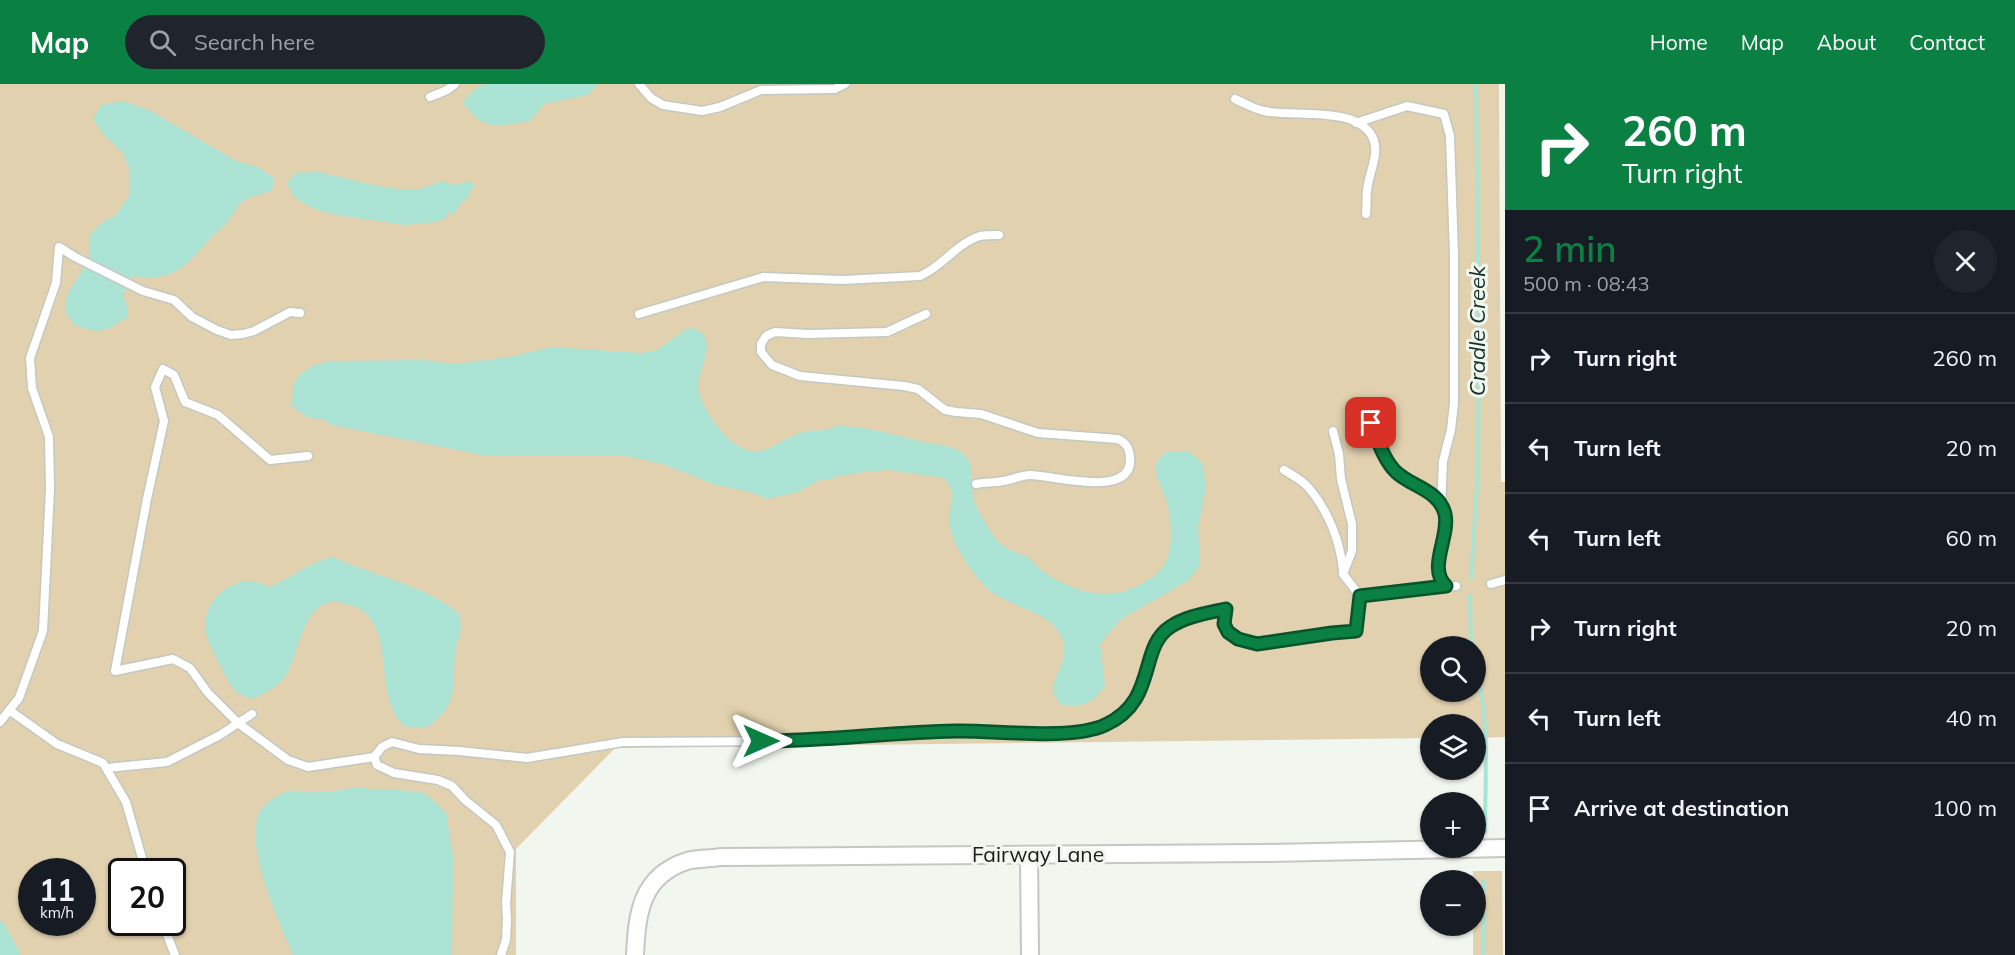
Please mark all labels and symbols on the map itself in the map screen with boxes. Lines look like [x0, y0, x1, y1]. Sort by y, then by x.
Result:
water label: Cradle Creek [1463, 265, 1491, 396]
pin [1345, 397, 1396, 448]
position arrow [729, 709, 793, 773]
street label: Fairway Lane [972, 841, 1104, 867]
speed limit sign: 20 [108, 858, 186, 936]

